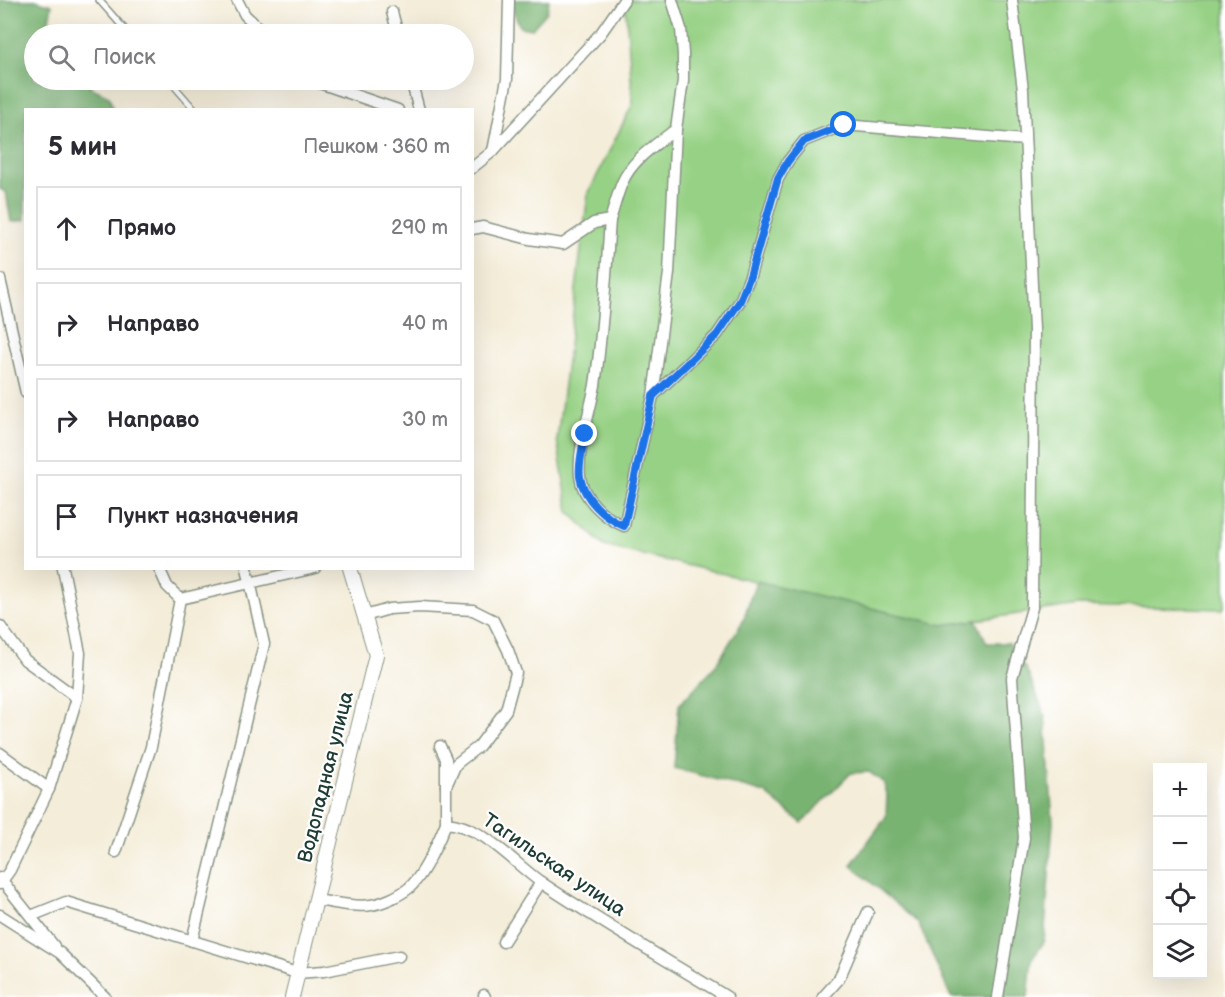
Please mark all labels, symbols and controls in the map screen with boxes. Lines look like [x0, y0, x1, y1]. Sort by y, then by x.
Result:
search box [24, 24, 474, 90]
icon: search [45, 41, 78, 74]
text: Поиск [93, 44, 156, 71]
route start [830, 111, 856, 137]
text: 5 мин [48, 132, 117, 163]
text: Пешком · 360 m [303, 135, 450, 159]
icon: ahead [50, 212, 83, 245]
text: Прямо [107, 215, 176, 242]
text: 290 m [391, 216, 448, 240]
icon: right [50, 308, 83, 341]
text: Направо [107, 311, 199, 338]
text: 40 m [402, 312, 448, 336]
icon: right [50, 404, 83, 437]
text: Направо [107, 407, 199, 434]
text: 30 m [402, 408, 448, 432]
route end [571, 420, 597, 446]
icon: arrive [50, 500, 83, 533]
text: Пункт назначения [107, 503, 299, 530]
street label: Водопадная улица [293, 689, 359, 865]
map controls [1153, 763, 1207, 979]
button: + [1153, 763, 1207, 817]
street label: Тагильская улица [478, 808, 630, 922]
button: − [1153, 817, 1207, 871]
button: locate [1153, 871, 1207, 925]
button: layers [1153, 925, 1207, 979]

